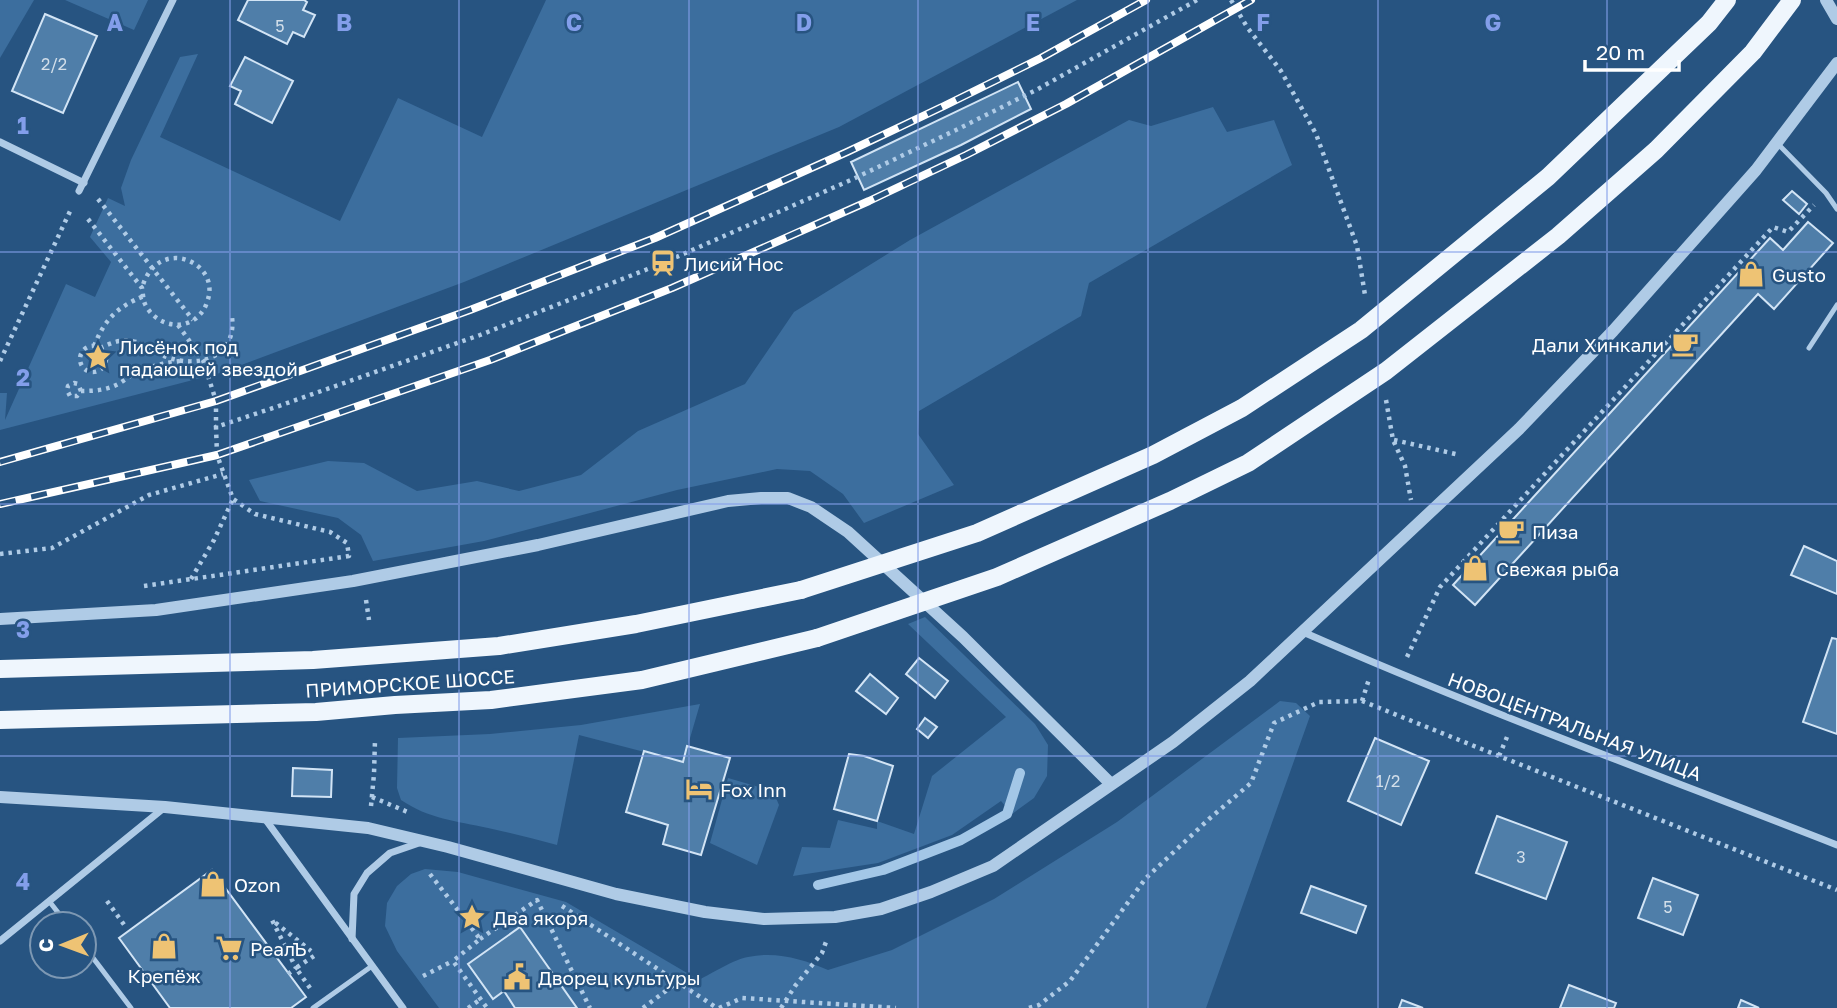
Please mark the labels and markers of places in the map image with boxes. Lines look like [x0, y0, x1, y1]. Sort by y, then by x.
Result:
station icon: Лисий Нос [648, 248, 678, 278]
place label: Лисий Нос [684, 252, 784, 275]
shop icon: Gusto [1736, 259, 1766, 289]
place label: Gusto [1772, 263, 1826, 286]
cafe icon: Дали Хинкали [1670, 329, 1700, 359]
place label: Дали Хинкали [1532, 333, 1664, 356]
place label: Лисёнок под падающей звездой [119, 335, 298, 380]
place icon: Лисёнок под падающей звездой [83, 342, 113, 372]
cafe icon: Пиза [1496, 516, 1526, 546]
place label: Пиза [1532, 520, 1579, 543]
shop icon: Свежая рыба [1460, 553, 1490, 583]
place label: Свежая рыба [1496, 557, 1619, 580]
hotel icon: Fox Inn [684, 774, 714, 804]
place label: Fox Inn [720, 778, 787, 801]
shop icon: Ozon [198, 869, 228, 899]
place label: Ozon [234, 873, 281, 896]
place icon: Два якоря [457, 902, 487, 932]
place label: Два якоря [493, 906, 588, 929]
shop icon: Крепёж [149, 931, 179, 961]
supermarket icon: РеалЪ [214, 933, 244, 963]
place label: РеалЪ [250, 937, 307, 960]
public building icon: Дворец культуры [502, 962, 532, 992]
place label: Крепёж [127, 964, 201, 987]
place label: Дворец культуры [538, 966, 701, 989]

